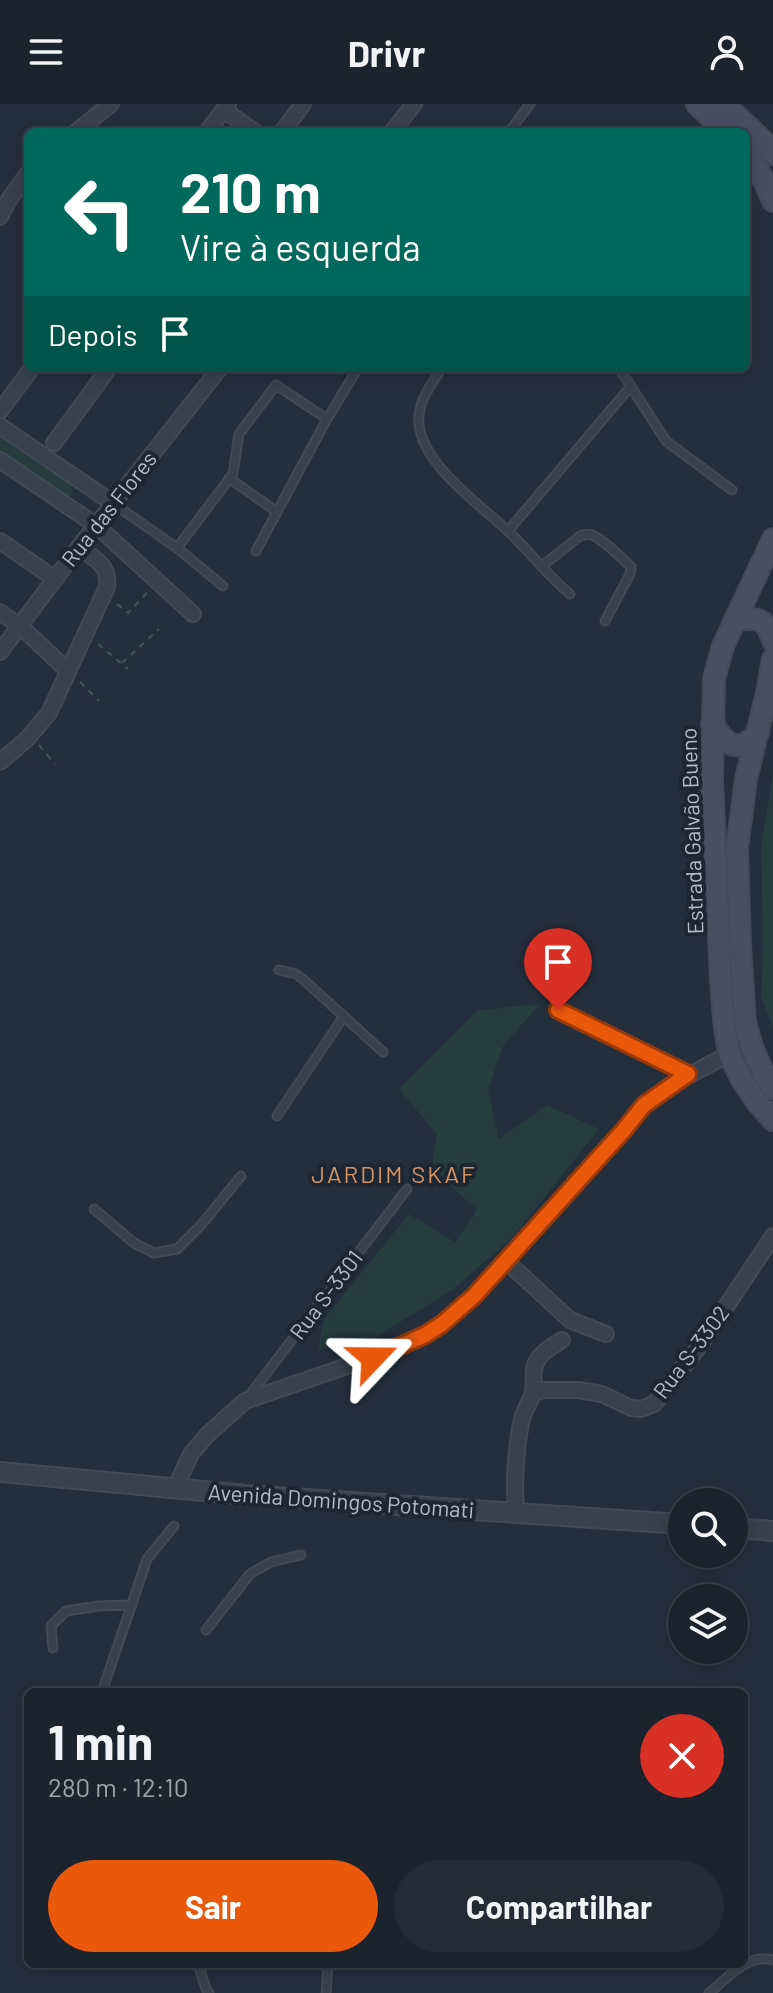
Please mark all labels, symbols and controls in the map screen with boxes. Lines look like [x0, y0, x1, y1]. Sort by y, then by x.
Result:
icon: menu [24, 30, 68, 74]
icon: person [705, 30, 749, 74]
text: Drivr [348, 31, 425, 74]
text: 210 m [180, 157, 321, 224]
icon: left [48, 160, 152, 264]
text: Vire à esquerda [180, 225, 421, 268]
icon: arrive [153, 312, 197, 356]
text: Depois [48, 316, 137, 352]
street label: Rua das Flores [55, 446, 161, 571]
street label: Estrada Galvão Bueno [674, 727, 708, 935]
pin [524, 928, 592, 1010]
icon: arrive [536, 940, 580, 984]
district label: JARDIM SKAF [311, 1159, 477, 1188]
street label: Rua S-3301 [283, 1245, 367, 1344]
street label: Rua S-3302 [647, 1300, 733, 1403]
position arrow [331, 1316, 415, 1400]
street label: Avenida Domingos Potomati [207, 1478, 475, 1522]
map controls [668, 1488, 748, 1664]
button: search [668, 1488, 748, 1568]
button: layers [668, 1584, 748, 1664]
text: 1 min [48, 1712, 153, 1770]
button: close [640, 1714, 724, 1798]
text: 280 m · 12:10 [48, 1771, 188, 1802]
button: Sair [48, 1860, 378, 1952]
button: Compartilhar [394, 1860, 724, 1952]

